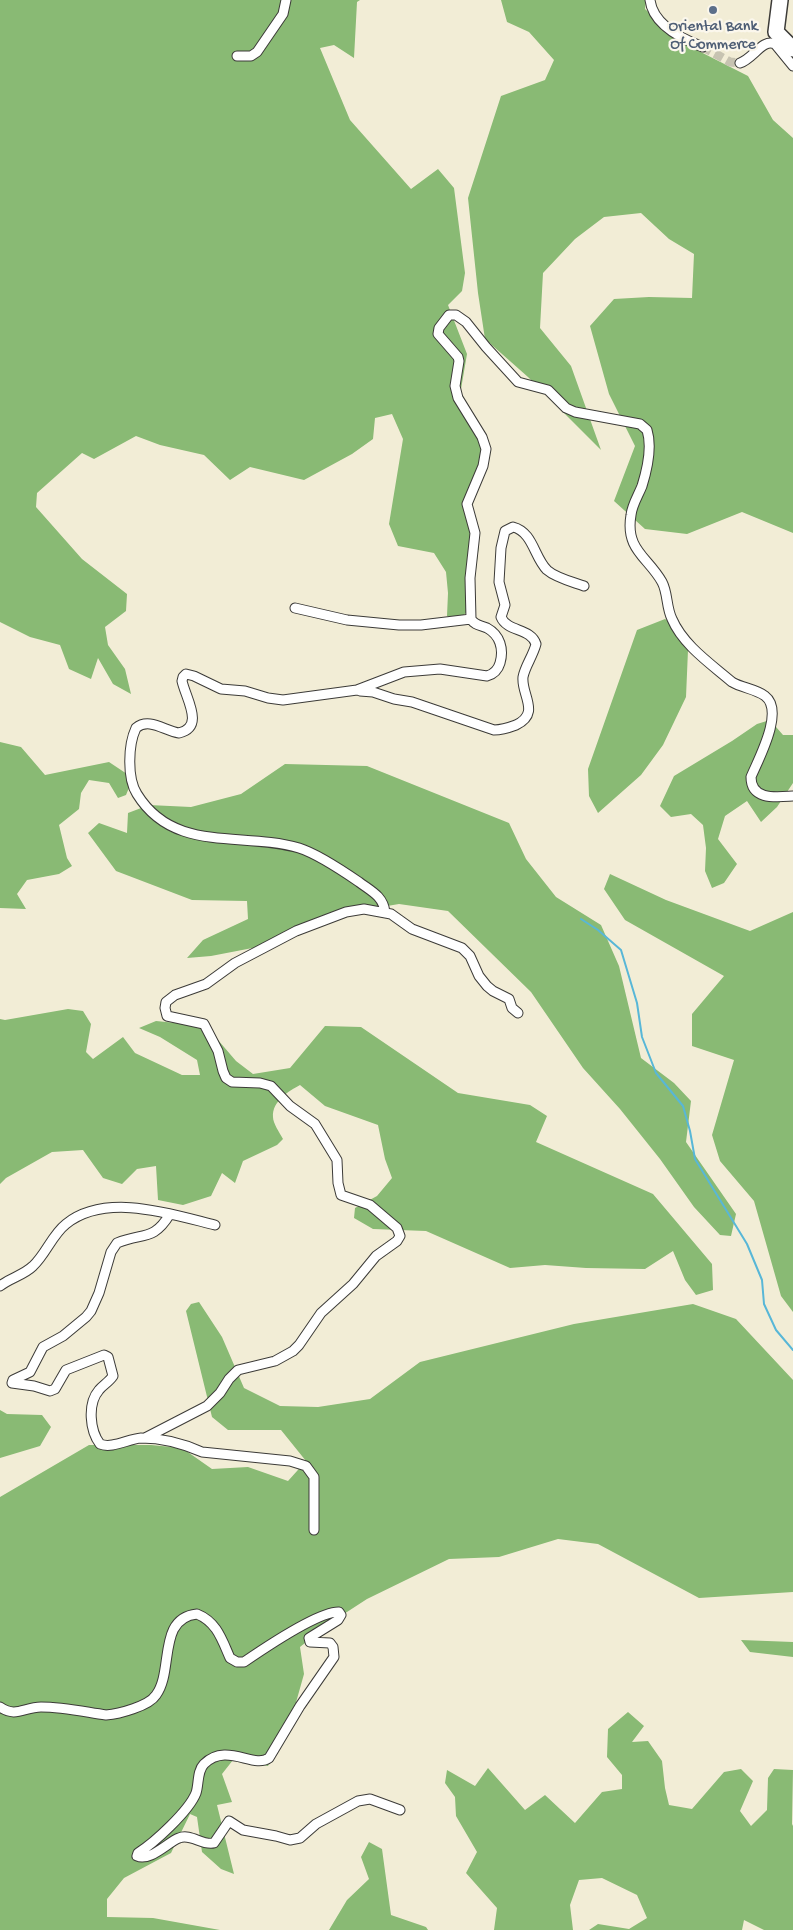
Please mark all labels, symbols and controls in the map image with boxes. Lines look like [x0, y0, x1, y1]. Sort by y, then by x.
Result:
marker: Oriental Bank Of Commerce [707, 4, 719, 16]
place label: Oriental Bank Of Commerce [668, 18, 758, 56]

